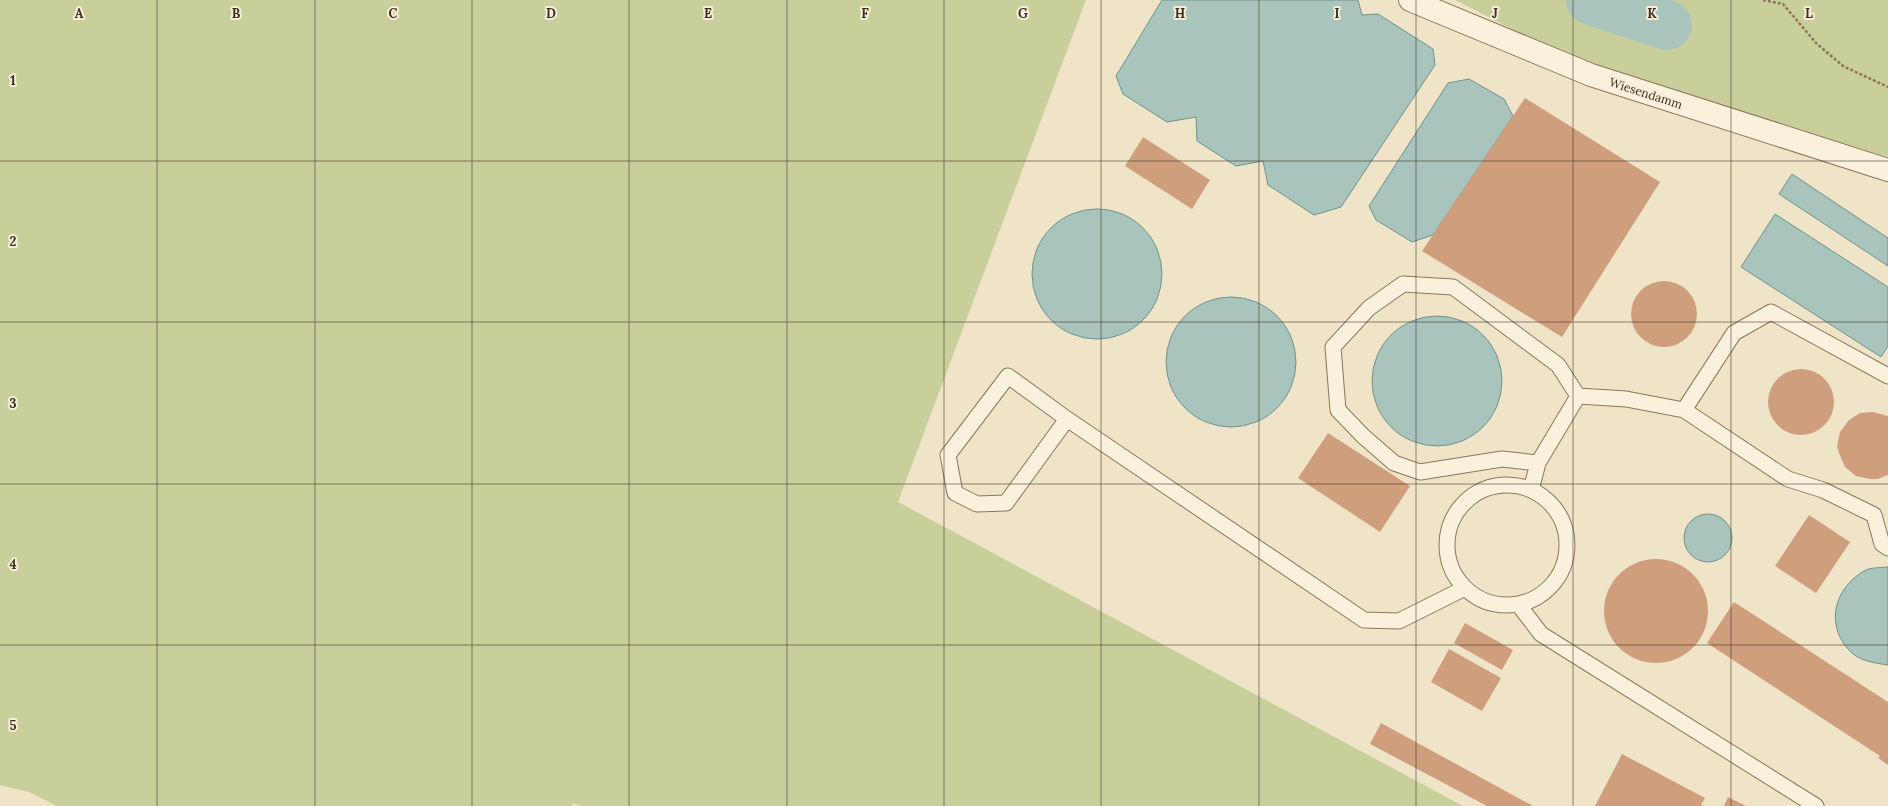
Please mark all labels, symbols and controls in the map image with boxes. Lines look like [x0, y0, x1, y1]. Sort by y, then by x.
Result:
text: A [75, 5, 84, 22]
text: B [232, 5, 241, 22]
text: C [389, 5, 398, 22]
text: D [546, 5, 556, 22]
text: E [704, 5, 712, 22]
text: F [861, 5, 869, 22]
text: G [1018, 5, 1028, 22]
text: H [1175, 5, 1185, 22]
text: I [1334, 5, 1340, 22]
text: J [1492, 5, 1498, 22]
text: K [1647, 5, 1657, 22]
text: L [1805, 5, 1813, 22]
text: 1 [10, 72, 16, 89]
street label: Wiesendamm [1608, 74, 1685, 112]
text: 2 [10, 233, 17, 250]
text: 3 [9, 395, 17, 412]
text: 4 [9, 556, 17, 573]
text: 5 [9, 717, 17, 734]

